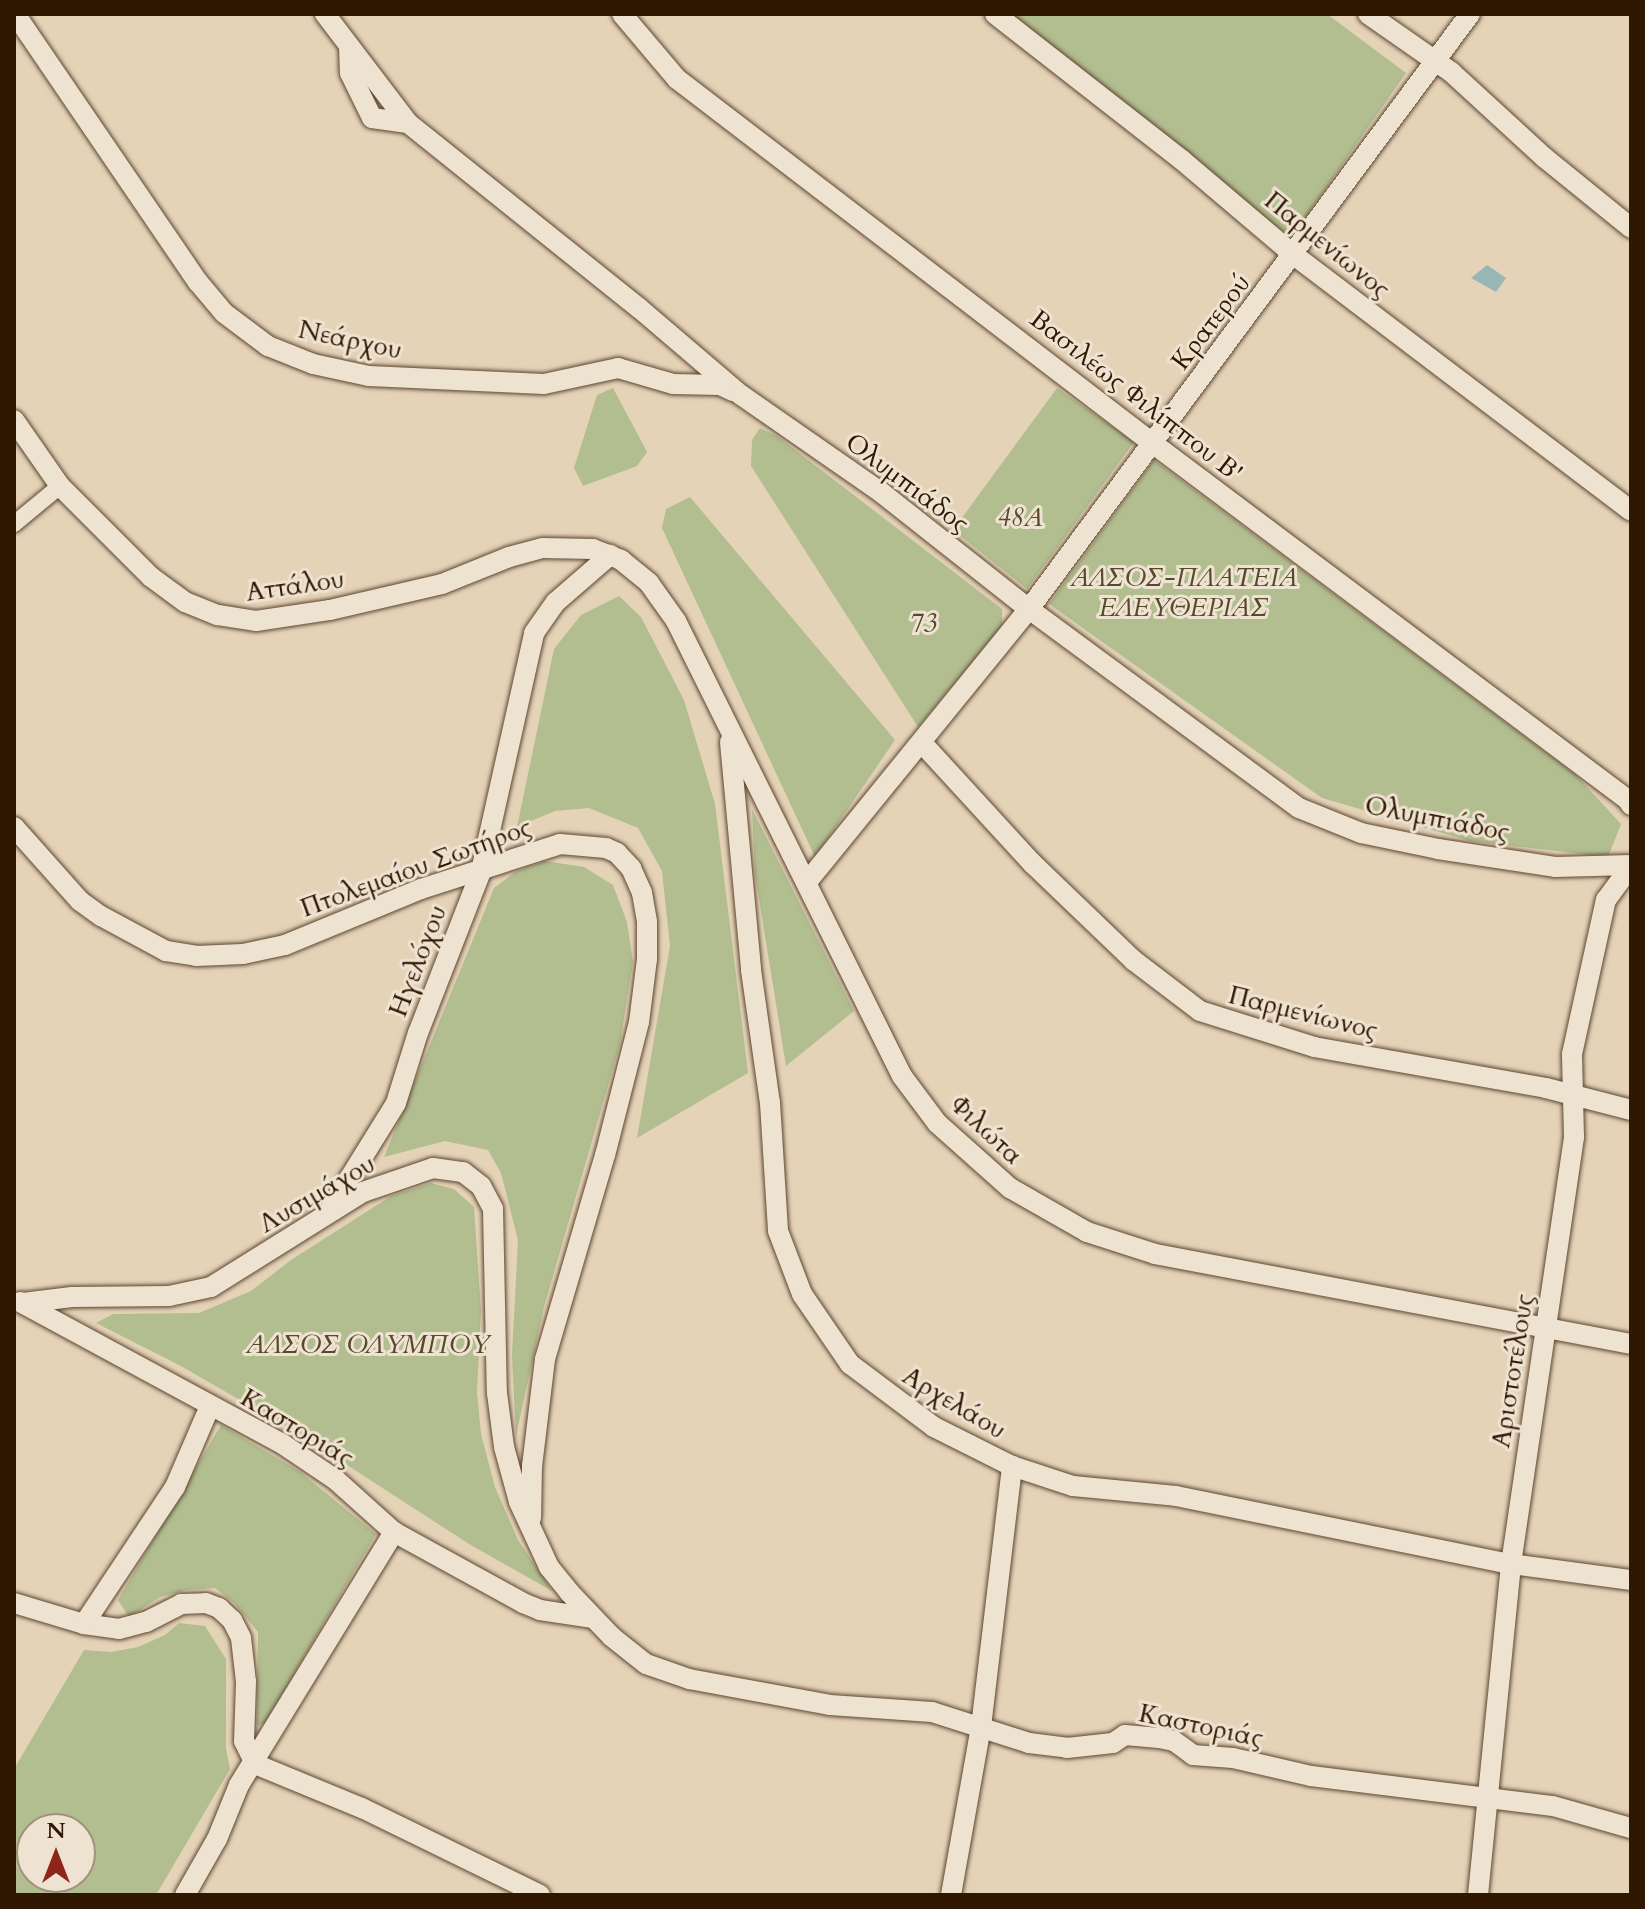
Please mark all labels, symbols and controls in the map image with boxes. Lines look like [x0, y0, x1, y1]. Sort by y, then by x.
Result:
street label: Παρμενίωνος [1258, 185, 1396, 305]
street label: Κρατερού [1165, 268, 1257, 376]
street label: Βασιλέως Φιλίππου Β' [1024, 303, 1248, 489]
street label: Νεάρχου [296, 314, 404, 366]
street label: Ολυμπιάδος [839, 427, 975, 539]
park label: 48Α [997, 502, 1043, 534]
park label: ΑΛΣΟΣ-ΠΛΑΤΕΙΑ ΕΛΕΥΘΕΡΙΑΣ [1070, 562, 1298, 624]
street label: Αττάλου [244, 564, 346, 608]
park label: 73 [910, 608, 936, 640]
street label: Ολυμπιάδος [1362, 790, 1512, 848]
street label: Πτολεμαίου Σωτήρος [296, 812, 536, 924]
street label: Ηγελόχου [382, 901, 454, 1021]
street label: Παρμενίωνος [1225, 979, 1381, 1047]
street label: Φιλώτα [944, 1089, 1028, 1171]
street label: Λυσιμάχου [253, 1148, 381, 1240]
street label: Αριστοτέλους [1485, 1292, 1541, 1450]
park label: ΑΛΣΟΣ ΟΛΥΜΠΟΥ [245, 1329, 489, 1361]
street label: Αρχελάου [897, 1360, 1011, 1446]
street label: Καστοριάς [235, 1382, 359, 1474]
street label: Καστοριάς [1136, 1698, 1266, 1754]
north arrow [16, 1813, 96, 1893]
text: N [46, 1816, 66, 1846]

